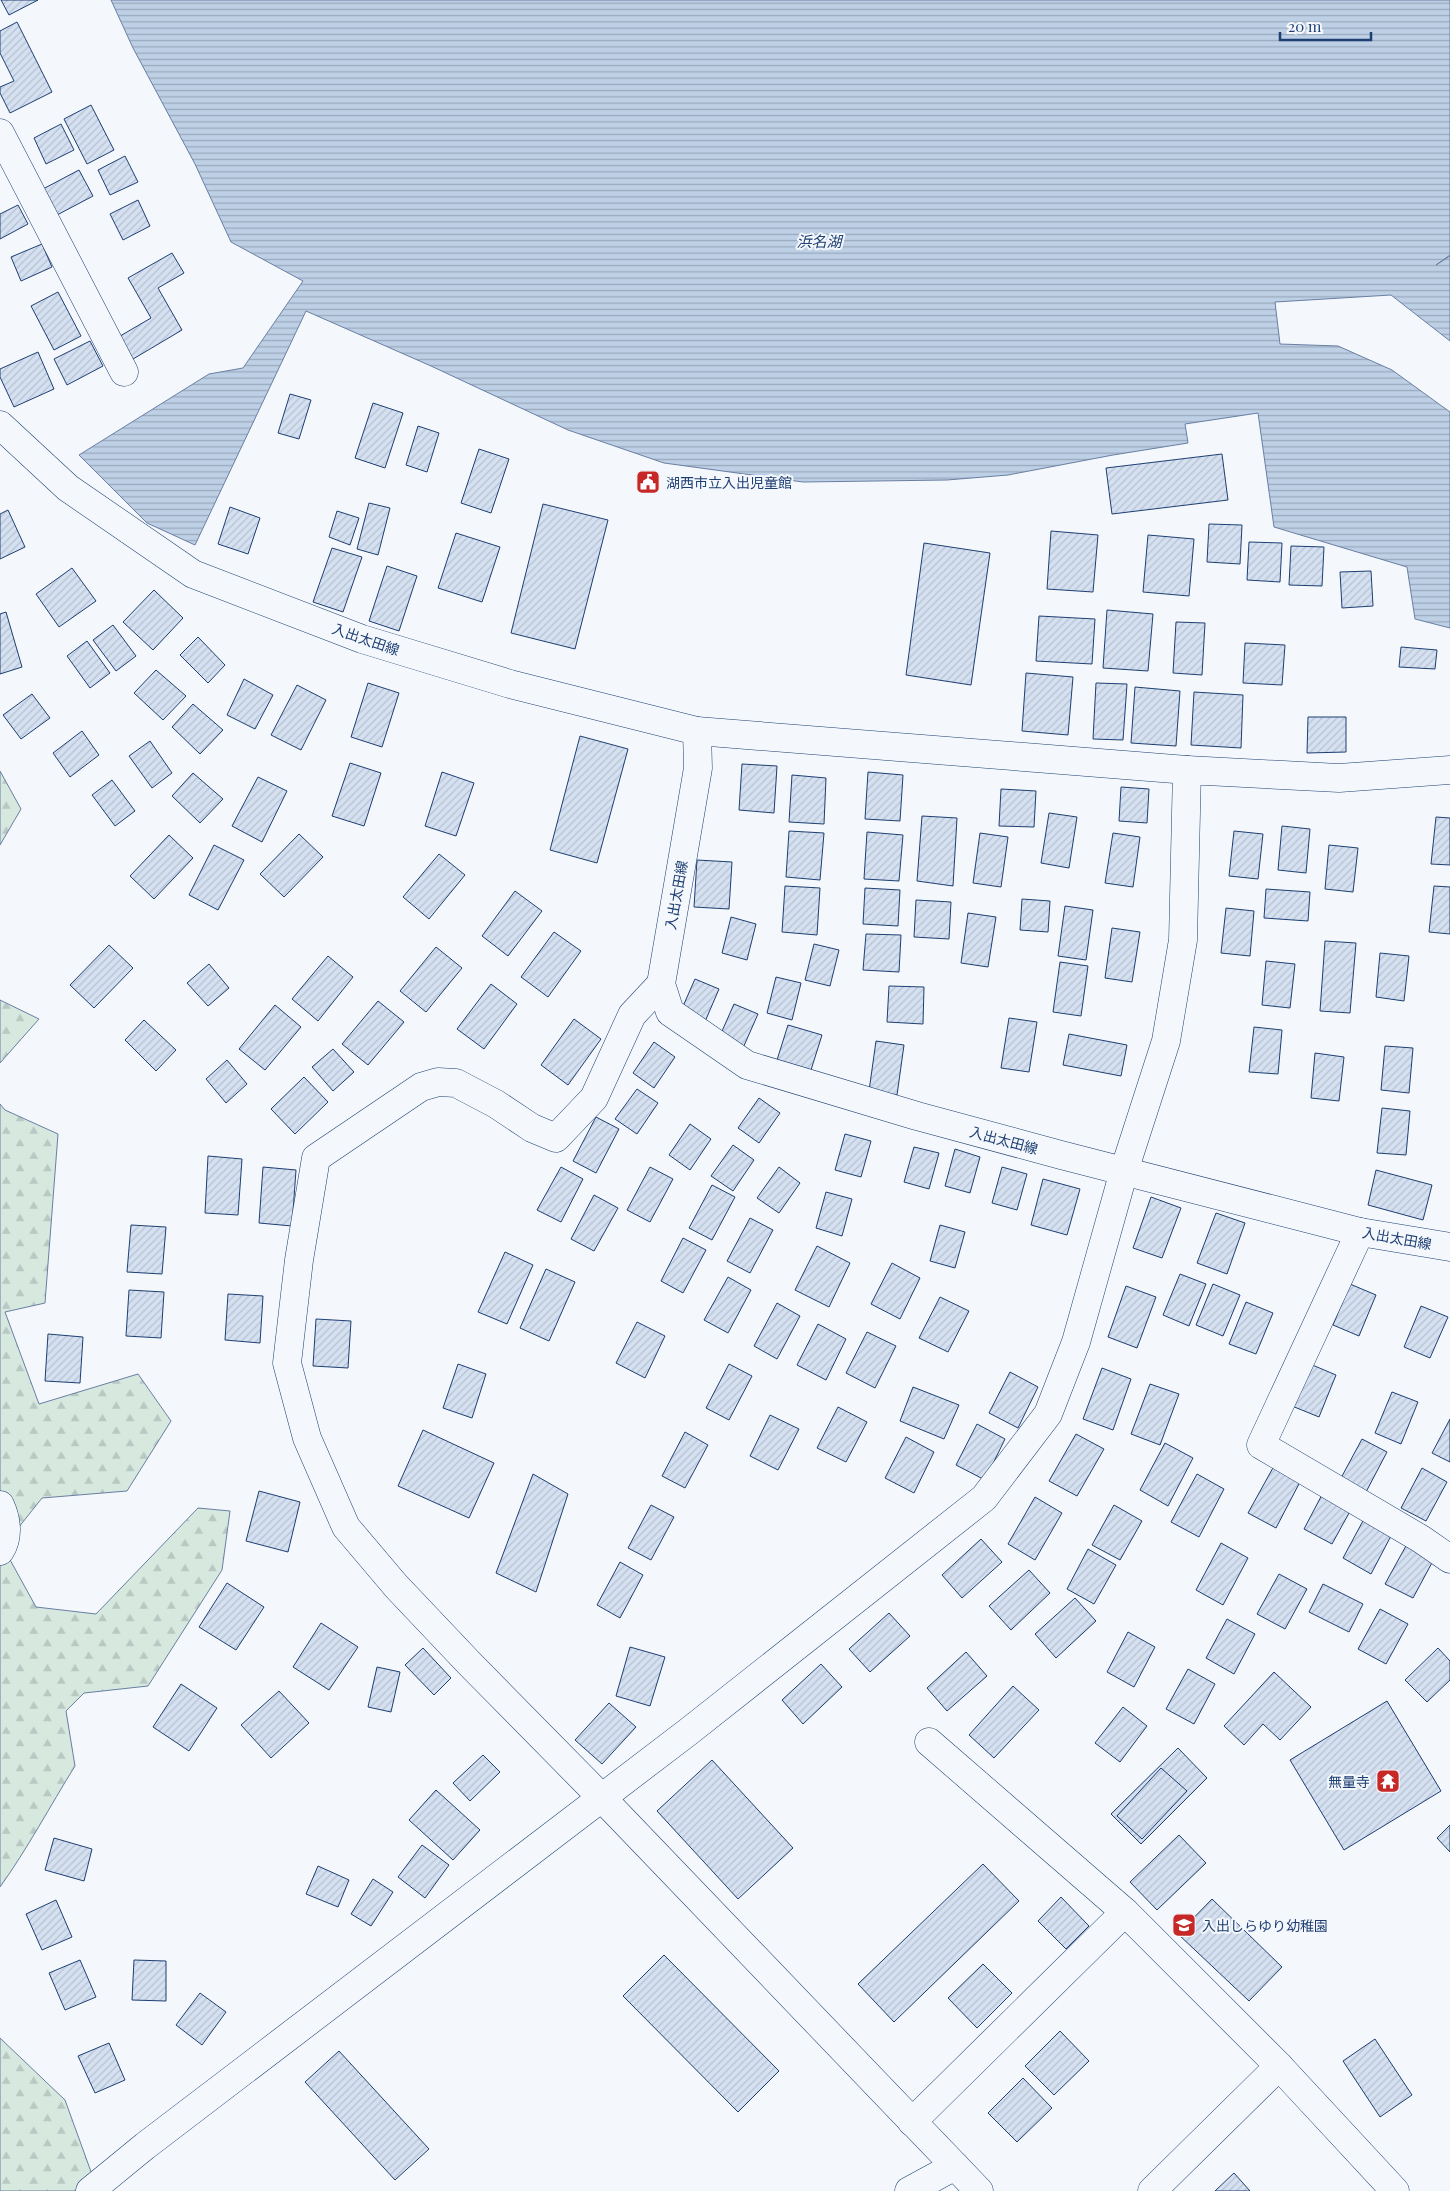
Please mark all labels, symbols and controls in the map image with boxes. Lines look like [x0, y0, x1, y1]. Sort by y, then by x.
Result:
scale bar [1280, 10, 1371, 42]
text: 20 m [1288, 16, 1322, 36]
water label: 浜名湖 [796, 231, 843, 251]
public building icon: 湖西市立入出児童館 [635, 469, 661, 495]
place label: 湖西市立入出児童館 [666, 473, 792, 492]
street label: 入出太田線 [330, 619, 402, 659]
street label: 入出太田線 [661, 859, 691, 931]
street label: 入出太田線 [968, 1122, 1040, 1158]
street label: 入出太田線 [1361, 1223, 1433, 1253]
temple icon: 無量寺 [1375, 1768, 1401, 1794]
place label: 無量寺 [1328, 1772, 1370, 1791]
school or university icon: 入出しらゆり幼稚園 [1171, 1912, 1197, 1938]
place label: 入出しらゆり幼稚園 [1202, 1916, 1328, 1935]

